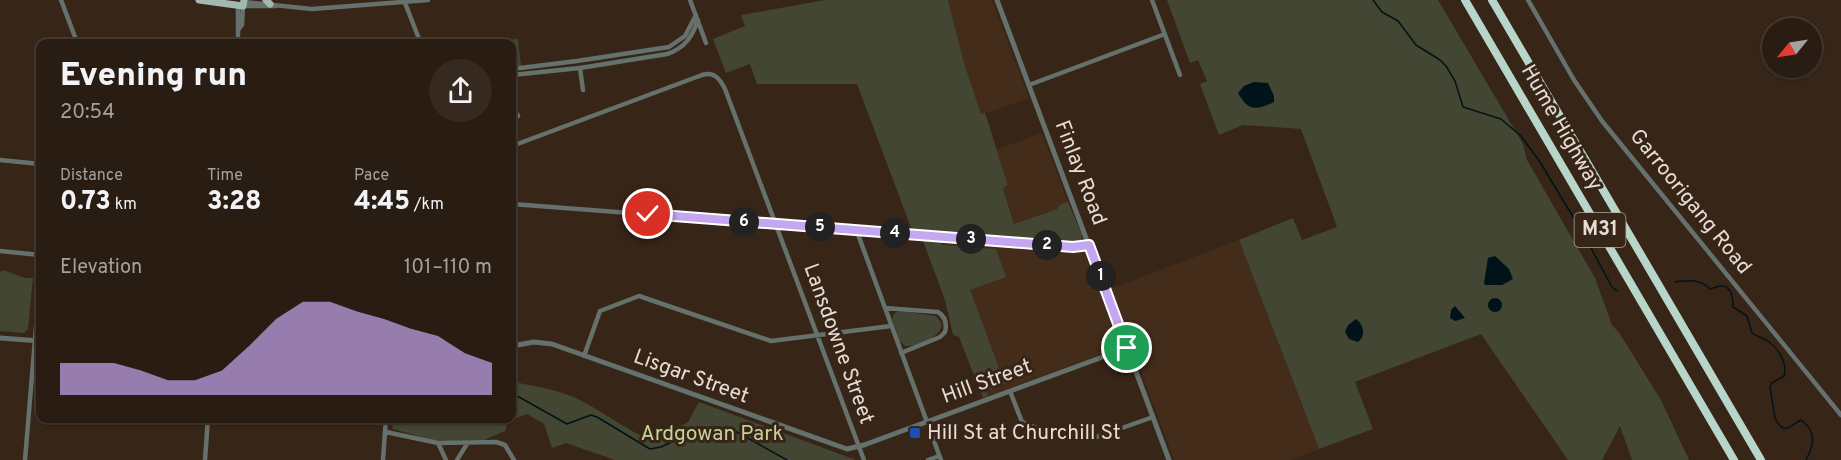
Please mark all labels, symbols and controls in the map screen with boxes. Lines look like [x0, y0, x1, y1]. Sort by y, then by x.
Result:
north arrow [1762, 18, 1822, 78]
map controls [1762, 18, 1822, 78]
text: Evening run [60, 56, 247, 98]
button: share [429, 59, 492, 122]
street label: Hume Highway [1514, 60, 1608, 196]
text: 20:54 [60, 100, 115, 126]
street label: Finlay Road [1048, 117, 1112, 229]
street label: Garroorigang Road [1623, 124, 1757, 280]
text: Distance [60, 166, 123, 186]
text: Time [207, 166, 243, 186]
text: Pace [354, 166, 389, 186]
text: 0.73 [60, 186, 111, 219]
text: 3:28 [207, 186, 261, 219]
text: 4:45 [354, 186, 410, 219]
pin [622, 188, 673, 239]
text: km [111, 195, 137, 215]
text: /km [410, 195, 444, 215]
icon: check [631, 197, 664, 230]
pin: 6 [729, 207, 759, 237]
text: 6 [739, 212, 749, 232]
pin: 5 [805, 212, 835, 242]
road number: M31 [1574, 213, 1626, 247]
text: 5 [815, 217, 825, 237]
pin: 4 [880, 218, 910, 248]
text: 4 [890, 223, 900, 243]
pin: 3 [956, 224, 986, 254]
text: 3 [966, 229, 976, 249]
pin: 2 [1032, 230, 1062, 260]
text: 2 [1042, 235, 1052, 255]
text: Elevation [60, 255, 142, 281]
text: 101–110 m [404, 255, 492, 281]
street label: Lansdowne Street [796, 260, 880, 428]
pin: 1 [1086, 261, 1116, 291]
text: 1 [1098, 266, 1104, 286]
pin [1101, 322, 1152, 373]
icon: arrive [1110, 331, 1143, 364]
street label: Lisgar Street [630, 344, 752, 410]
street label: Hill Street [938, 353, 1036, 411]
place label: Hill St at Churchill St [927, 420, 1121, 447]
park label: Ardgowan Park [640, 421, 784, 448]
marker: Hill St at Churchill St [908, 426, 922, 440]

